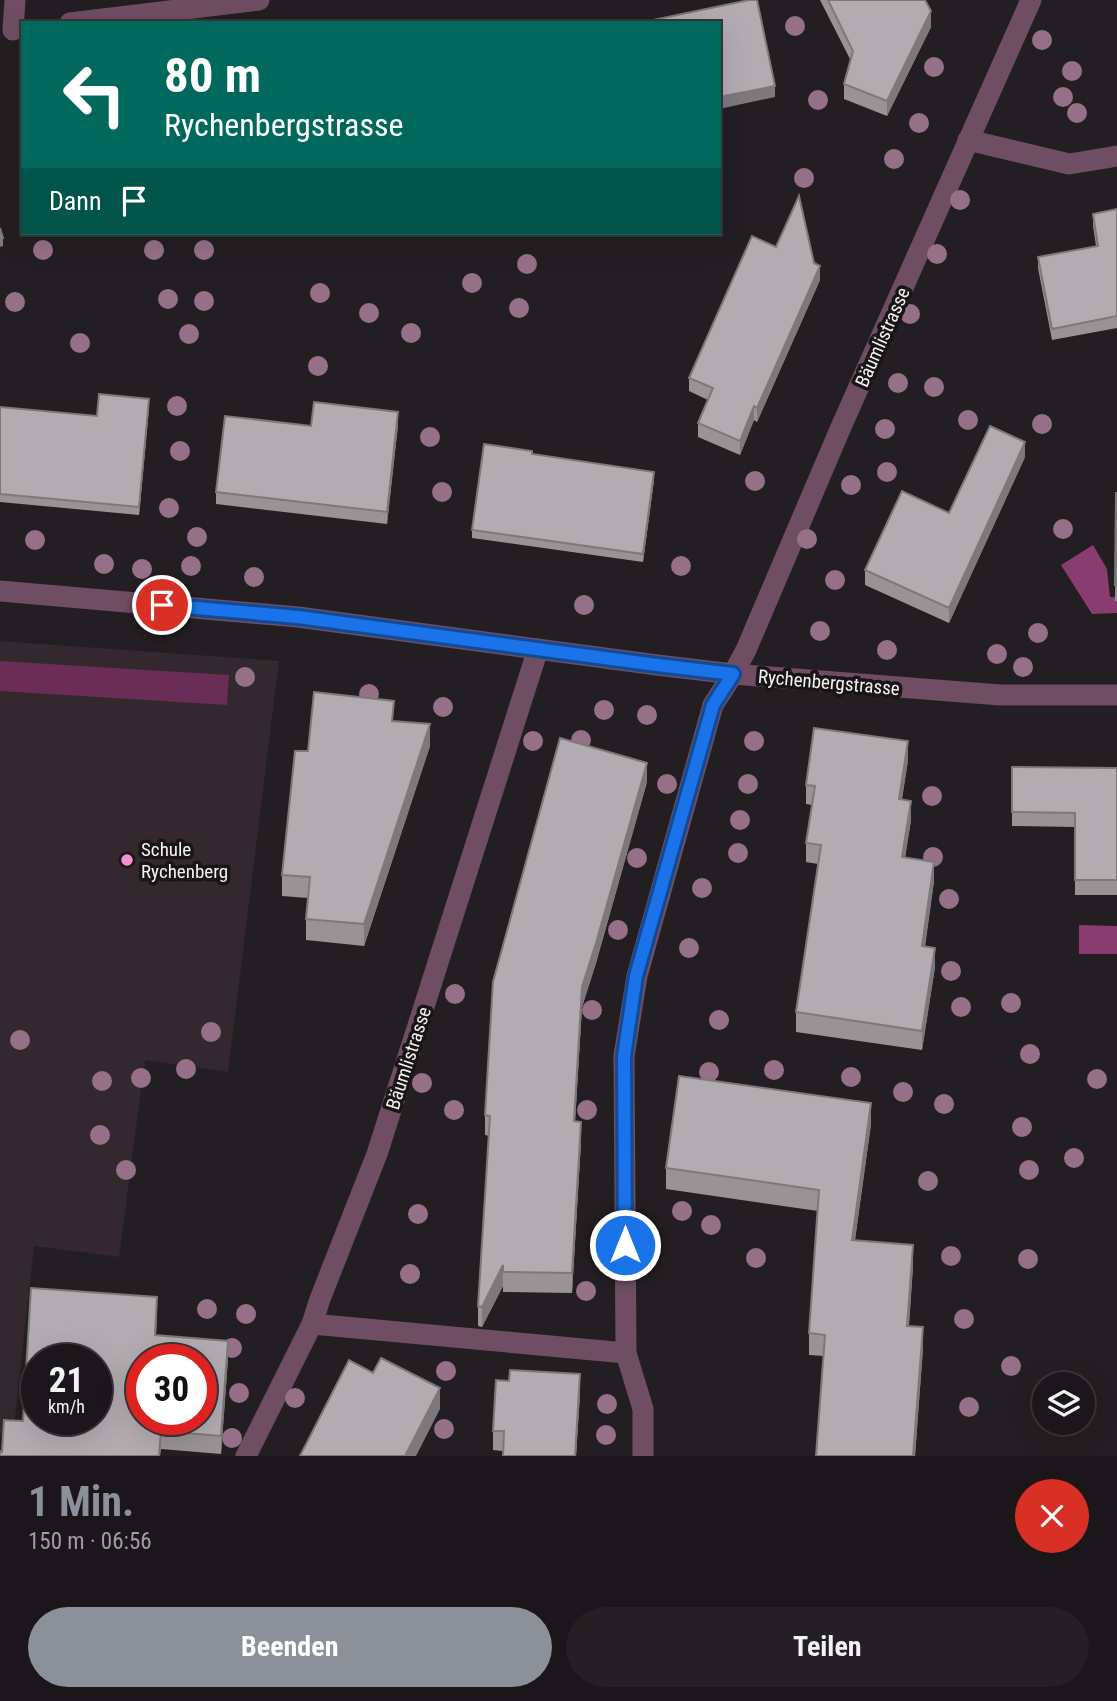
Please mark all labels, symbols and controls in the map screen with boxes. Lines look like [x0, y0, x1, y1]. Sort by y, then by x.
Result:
text: 80 m [164, 47, 261, 104]
icon: left [49, 49, 140, 140]
text: Rychenbergstrasse [164, 106, 404, 144]
icon: arrive [115, 182, 153, 220]
text: Dann [49, 186, 101, 216]
street label: Bäumlistrasse [850, 284, 915, 391]
pin [132, 575, 192, 635]
icon: arrive [143, 586, 181, 624]
street label: Rychenbergstrasse [757, 665, 901, 700]
place label: Schule Rychenberg [141, 838, 228, 883]
marker: Schule Rychenberg [119, 852, 135, 868]
street label: Bäumlistrasse [381, 1004, 436, 1112]
position arrow [588, 1208, 662, 1282]
speed limit sign: 30 [126, 1344, 217, 1435]
text: 21 [49, 1360, 84, 1401]
map controls [1032, 1372, 1095, 1435]
button: layers [1032, 1372, 1095, 1435]
text: km/h [48, 1396, 85, 1417]
text: 1 Min. [28, 1477, 134, 1526]
button: close [1015, 1479, 1089, 1553]
text: 150 m · 06:56 [28, 1528, 152, 1555]
button: Beenden [28, 1607, 552, 1687]
button: Teilen [566, 1607, 1089, 1687]

